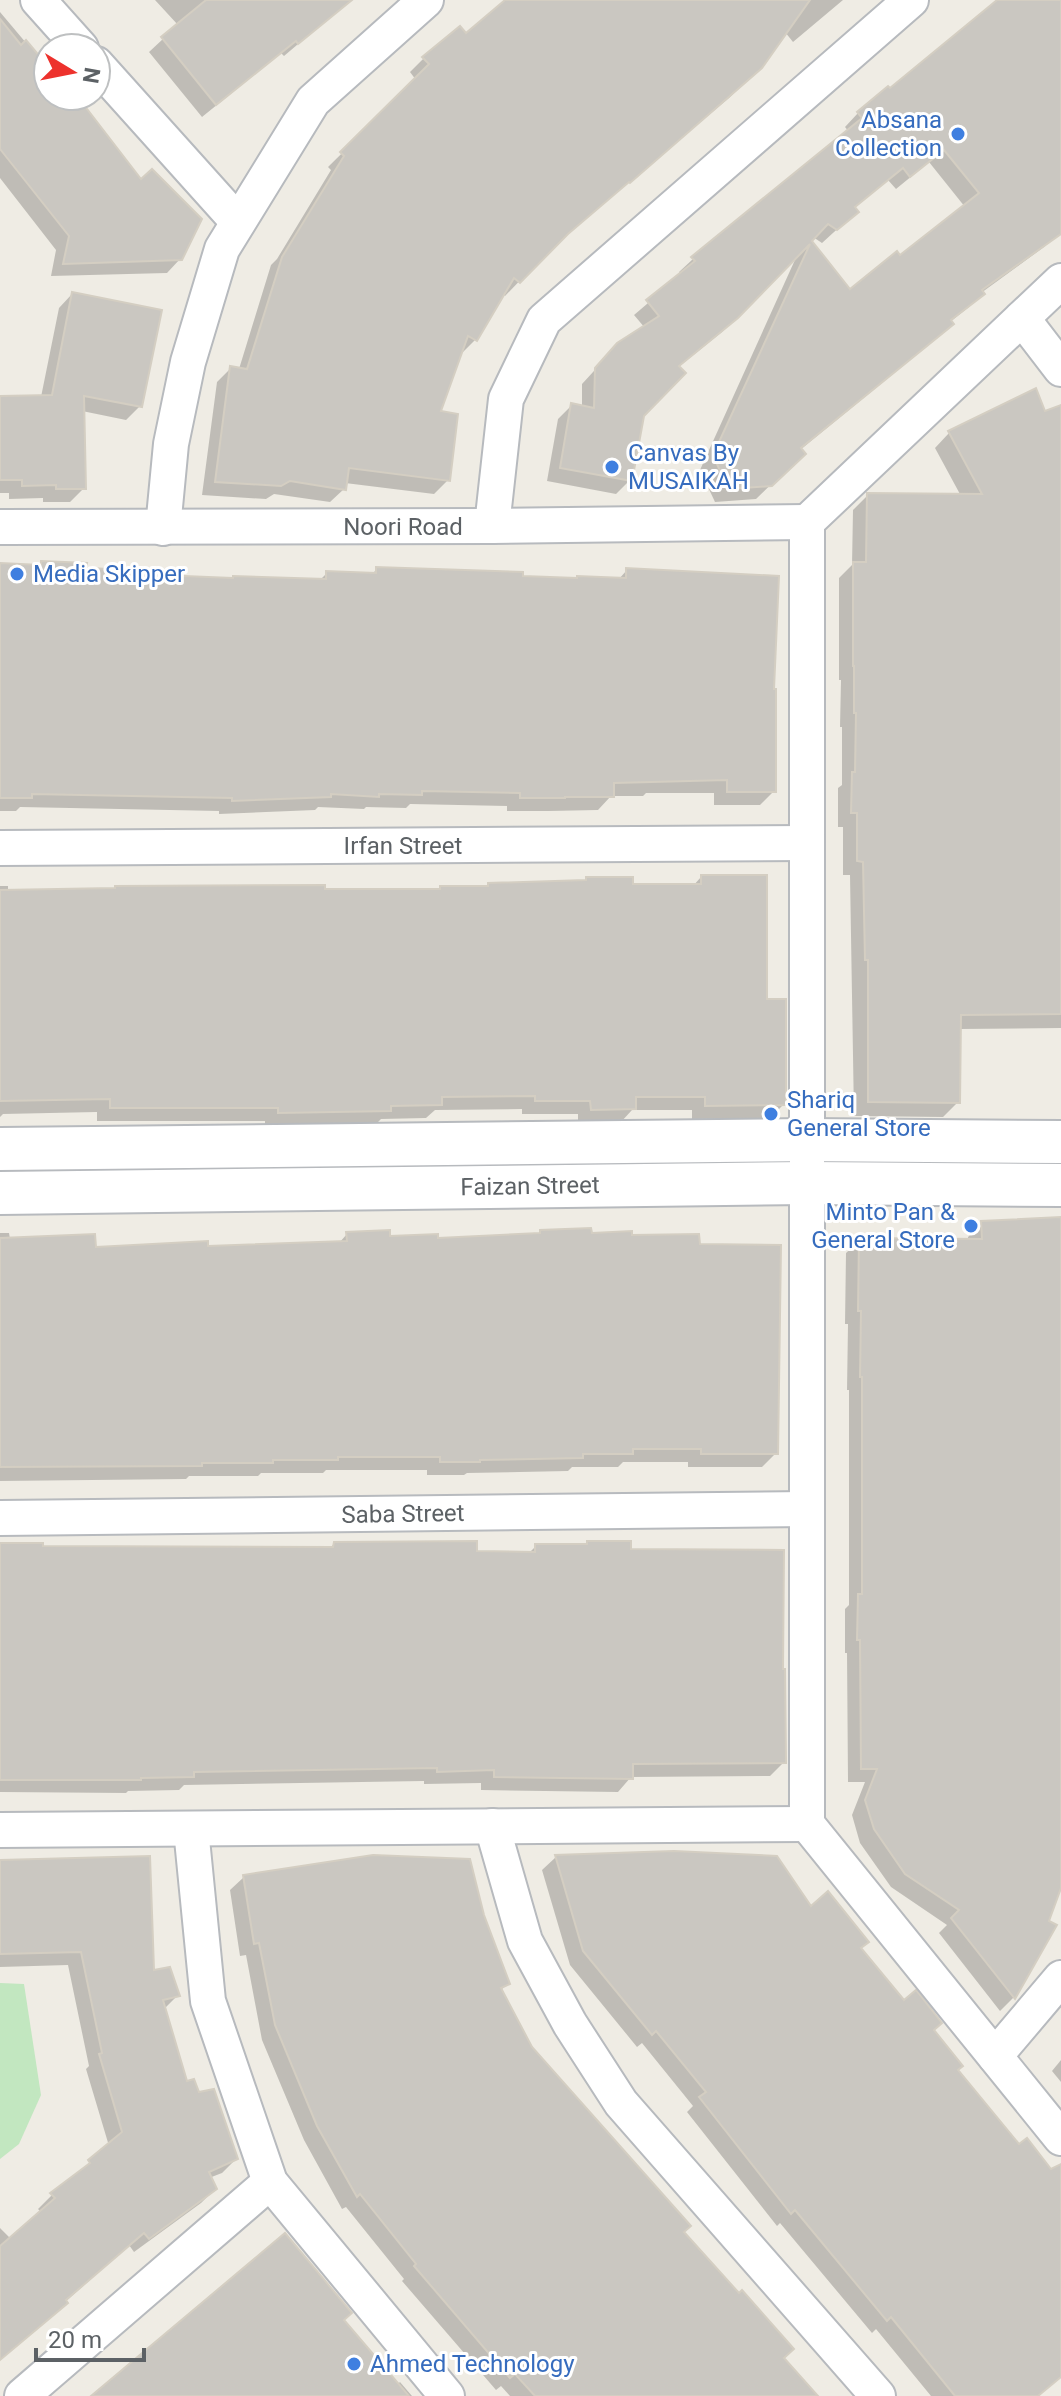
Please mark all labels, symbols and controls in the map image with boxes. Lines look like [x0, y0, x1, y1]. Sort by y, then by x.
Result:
north arrow [32, 32, 112, 112]
text: N [78, 66, 105, 85]
place label: Absana Collection [835, 106, 942, 162]
marker: Absana Collection [949, 125, 967, 143]
place label: Canvas By MUSAIKAH [628, 439, 749, 495]
marker: Canvas By MUSAIKAH [603, 458, 621, 476]
street label: Noori Road [343, 513, 463, 541]
place label: Media Skipper [33, 560, 185, 588]
marker: Media Skipper [8, 565, 26, 583]
street label: Irfan Street [344, 832, 463, 860]
place label: Shariq General Store [787, 1086, 931, 1142]
marker: Shariq General Store [762, 1105, 780, 1123]
street label: Faizan Street [460, 1171, 600, 1201]
place label: Minto Pan & General Store [811, 1198, 955, 1254]
marker: Minto Pan & General Store [962, 1217, 980, 1235]
street label: Saba Street [341, 1499, 465, 1529]
scale bar [36, 2312, 144, 2362]
text: 20 m [48, 2326, 102, 2354]
place label: Ahmed Technology [370, 2350, 575, 2378]
marker: Ahmed Technology [345, 2355, 363, 2373]

